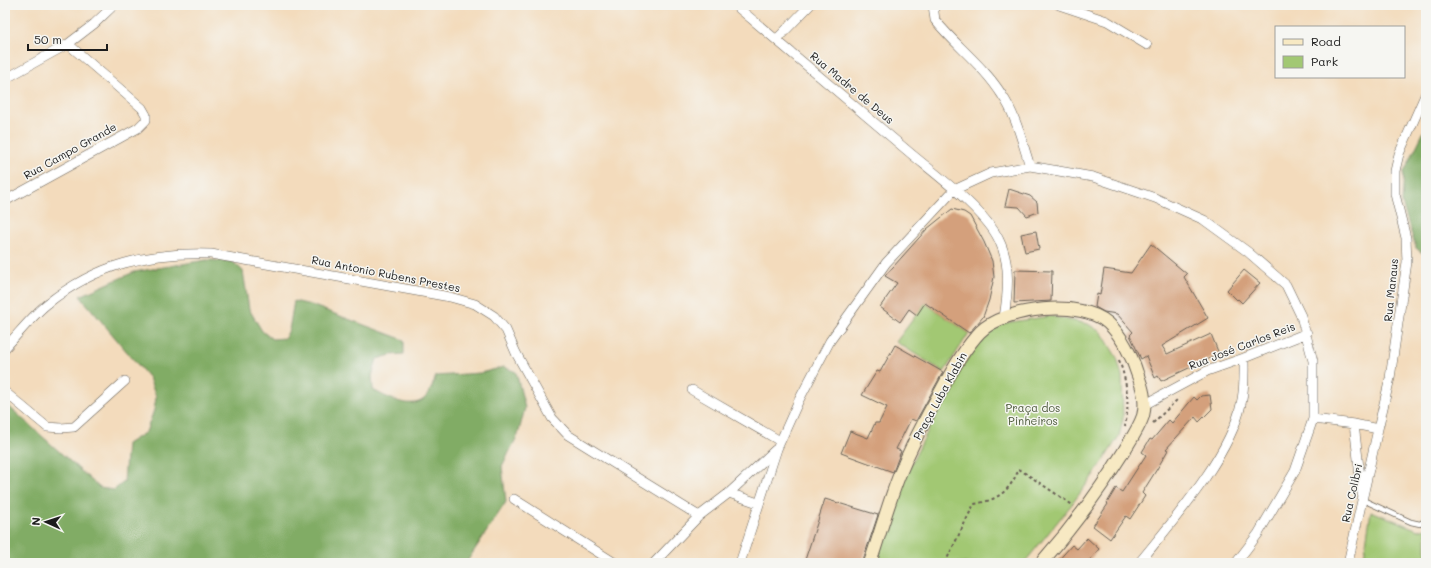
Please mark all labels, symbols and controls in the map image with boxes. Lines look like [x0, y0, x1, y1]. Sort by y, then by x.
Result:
scale bar [28, 26, 107, 52]
legend [1275, 26, 1405, 78]
text: 50 m [34, 31, 62, 47]
text: Road [1311, 33, 1341, 49]
street label: Rua Madre de Deus [807, 48, 897, 127]
text: Park [1311, 53, 1338, 69]
street label: Rua Campo Grande [21, 119, 119, 182]
street label: Rua Antonio Rubens Prestes [310, 252, 462, 295]
street label: Rua Manaus [1380, 258, 1401, 322]
street label: Rua José Carlos Reis [1187, 318, 1297, 373]
street label: Praça Luba Klabin [909, 349, 970, 442]
park label: Praça dos Pinheiros [1006, 400, 1060, 428]
street label: Rua Colibri [1337, 462, 1366, 524]
north arrow [26, 502, 66, 542]
text: N [28, 517, 43, 526]

